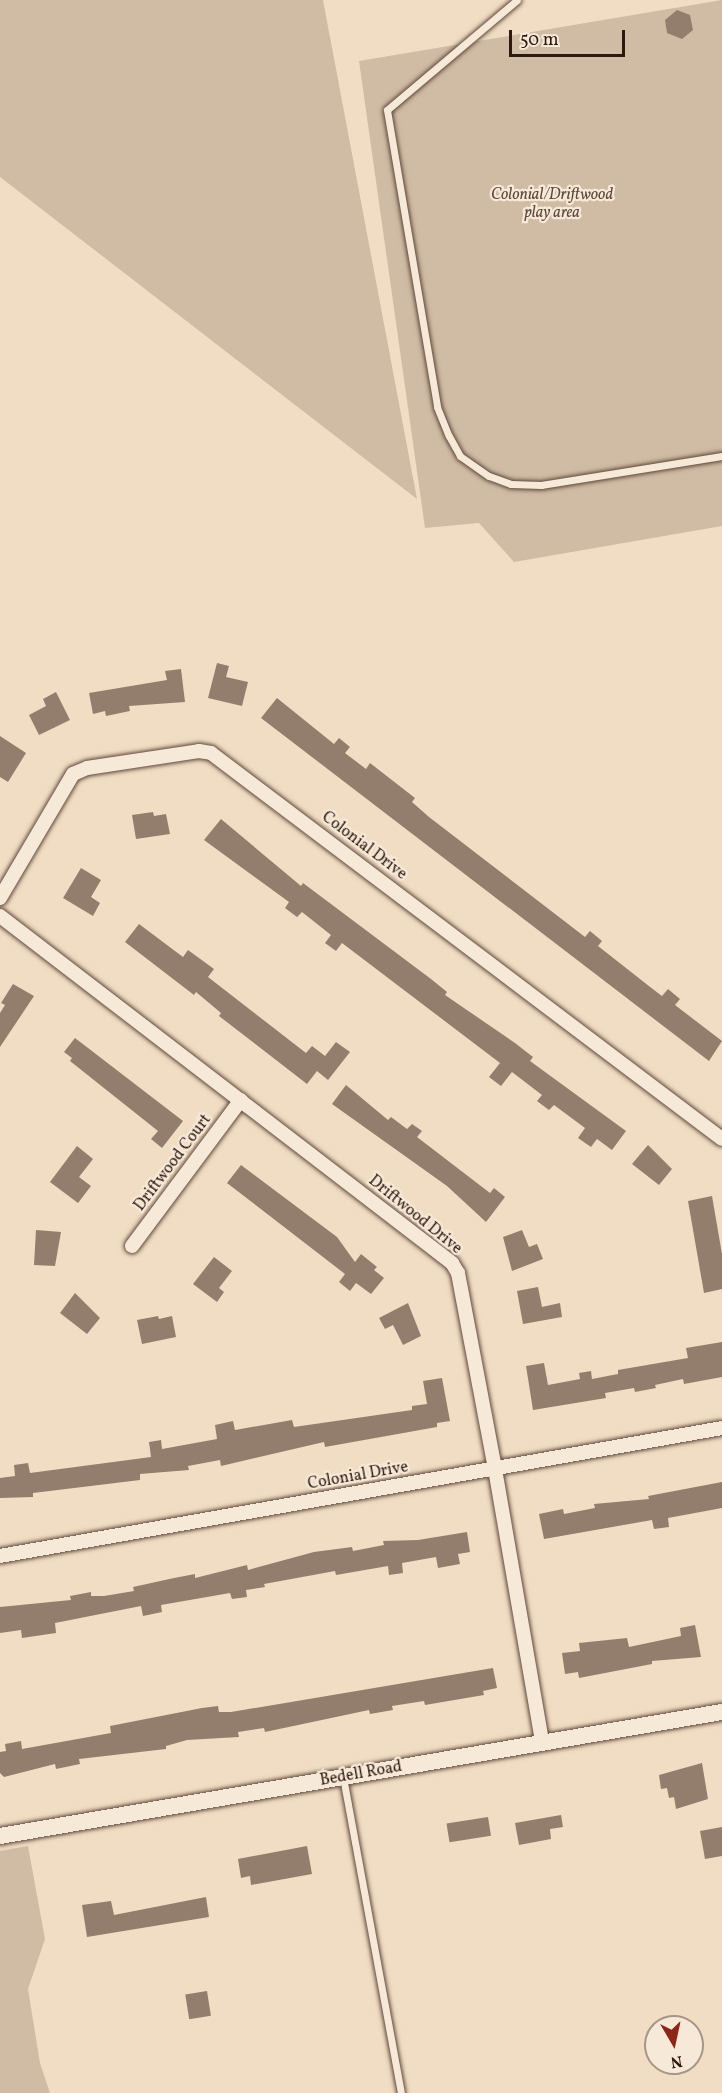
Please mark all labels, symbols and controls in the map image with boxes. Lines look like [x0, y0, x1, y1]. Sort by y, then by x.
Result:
scale bar [512, 18, 628, 56]
text: 50 m [520, 28, 559, 53]
park label: Colonial/Driftwood play area [491, 185, 613, 223]
street label: Colonial Drive [318, 808, 410, 884]
street label: Driftwood Court [130, 1111, 216, 1215]
street label: Driftwood Drive [364, 1171, 466, 1259]
street label: Colonial Drive [306, 1458, 410, 1494]
street label: Bedell Road [318, 1757, 404, 1791]
north arrow [644, 2015, 704, 2075]
text: N [669, 2049, 684, 2073]

